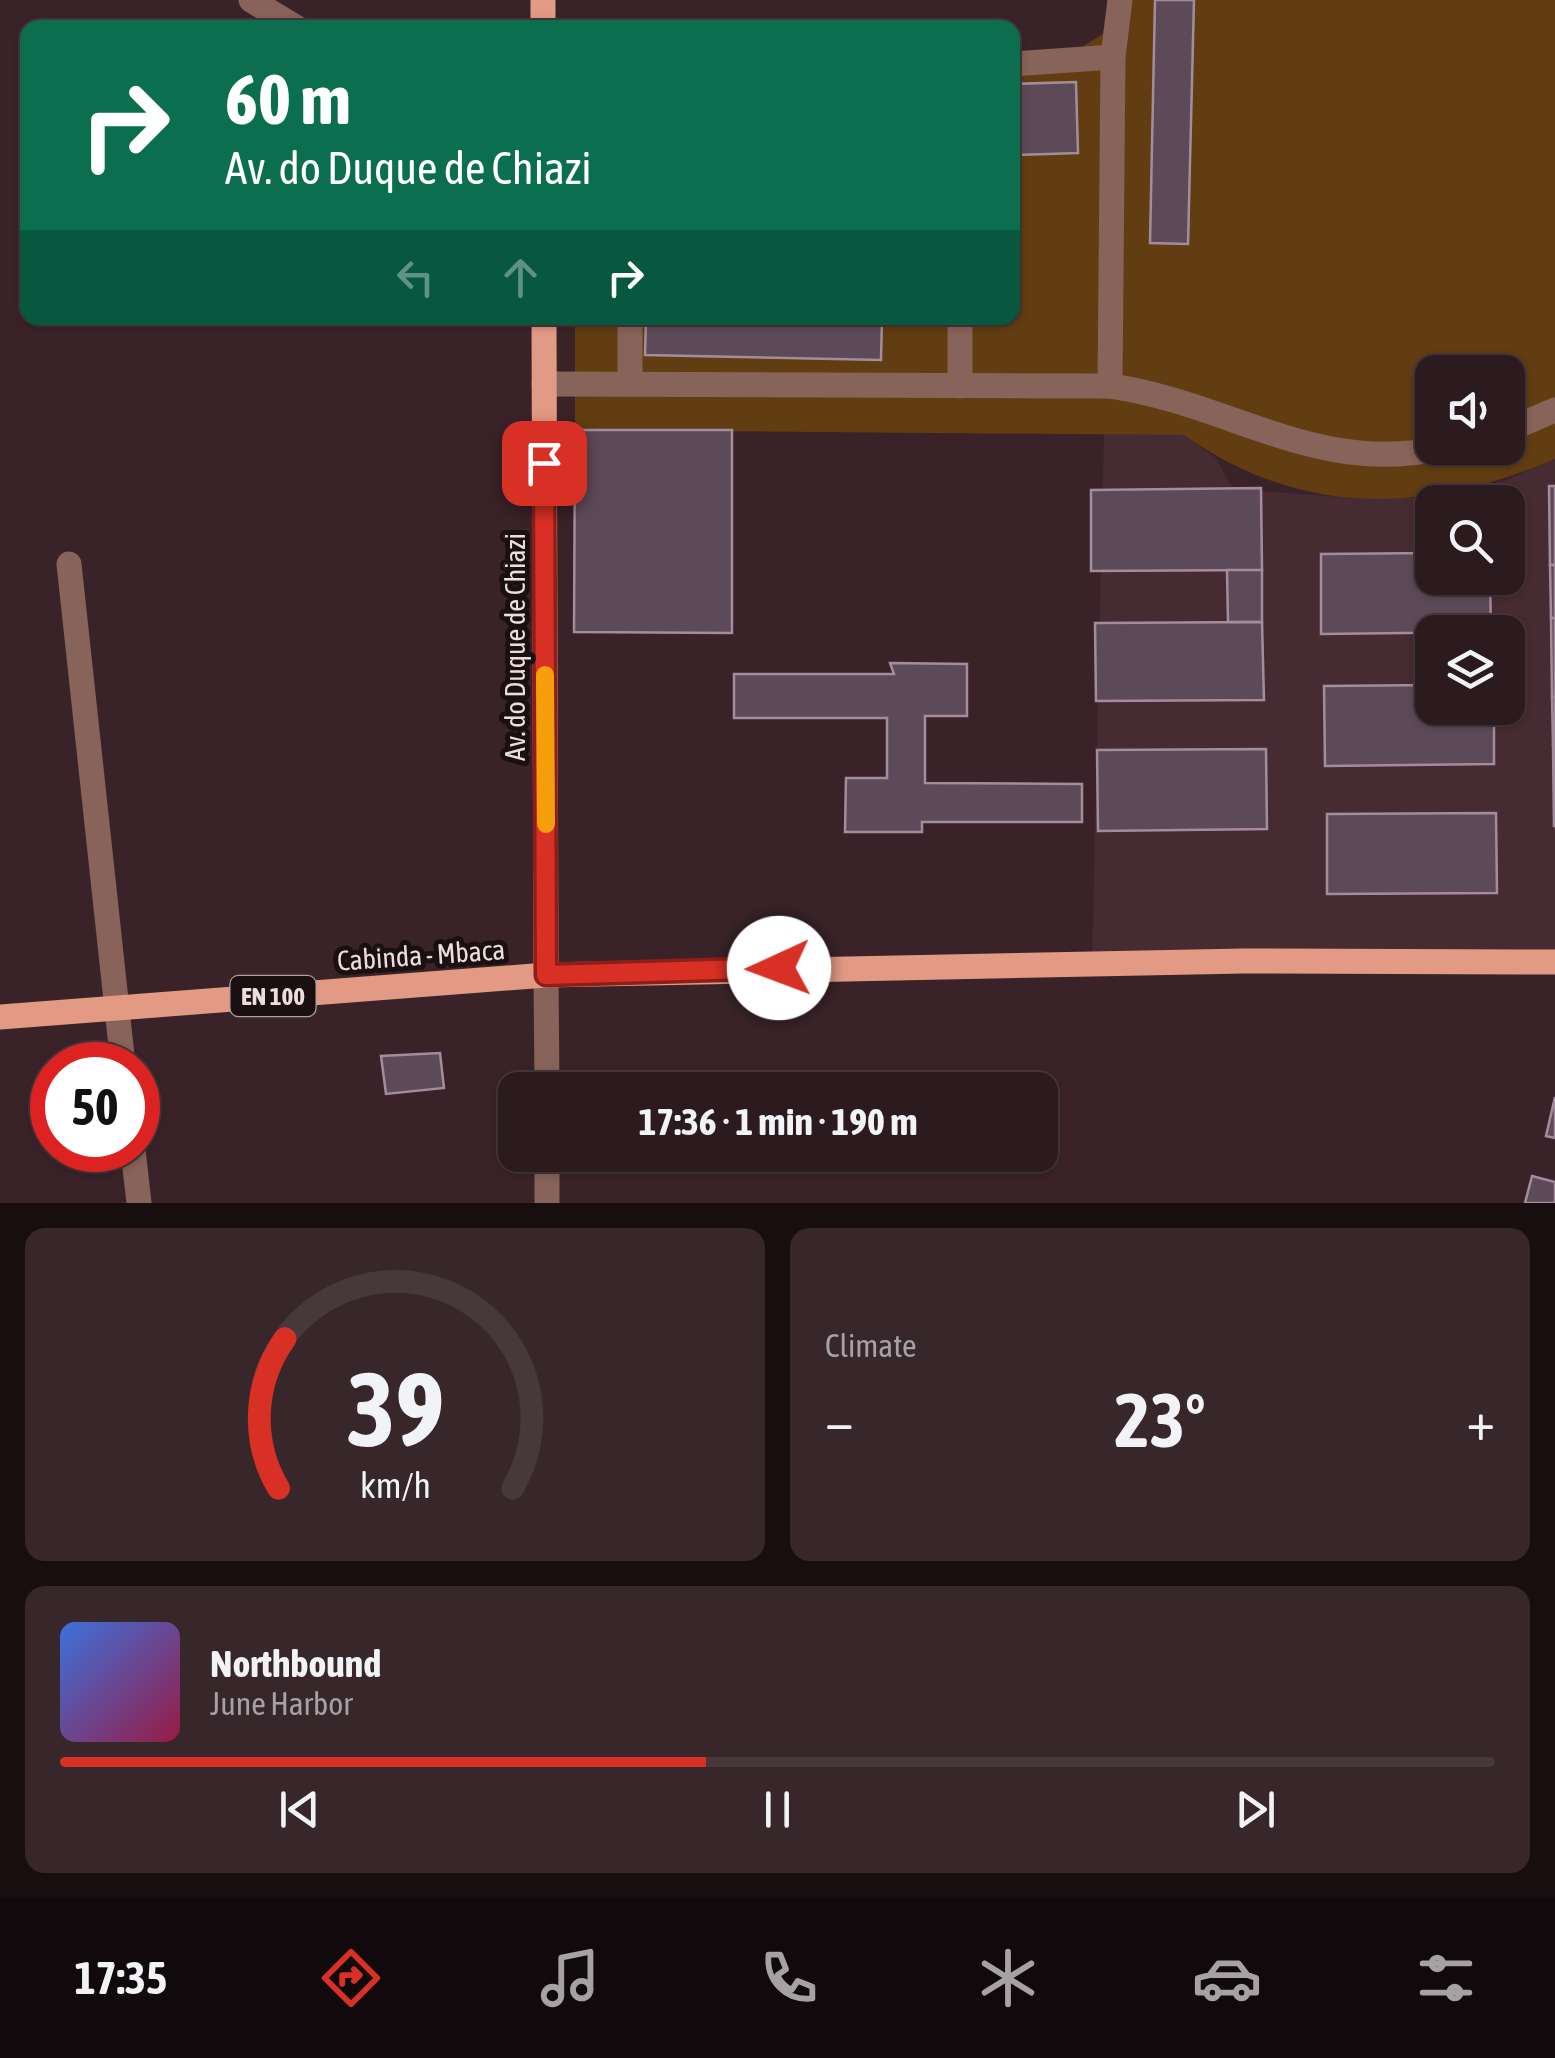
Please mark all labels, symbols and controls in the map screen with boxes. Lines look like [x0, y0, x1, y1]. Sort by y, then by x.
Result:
text: 60 m [225, 59, 351, 139]
icon: right [60, 60, 190, 190]
text: Av. do Duque de Chiazi [225, 142, 591, 194]
icon: left [388, 250, 443, 305]
icon: ahead [493, 250, 548, 305]
icon: right [598, 250, 653, 305]
map controls [1415, 355, 1525, 725]
button: sound [1415, 355, 1525, 465]
pin [502, 421, 587, 506]
icon: arrive [517, 436, 572, 491]
button: search [1415, 485, 1525, 595]
street label: Av. do Duque de Chiazi [499, 533, 531, 761]
button: layers [1415, 615, 1525, 725]
position arrow [727, 916, 831, 1020]
street label: Cabinda - Mbaca [336, 933, 506, 977]
road number: EN 100 [230, 976, 316, 1016]
speed limit sign: 50 [30, 1042, 160, 1172]
text: 17:36 · 1 min · 190 m [638, 1100, 918, 1143]
text: Climate [825, 1327, 917, 1364]
text: 39 [346, 1349, 444, 1468]
text: 23° [1114, 1377, 1206, 1463]
text: − [825, 1389, 854, 1452]
text: + [1466, 1389, 1495, 1452]
text: km/h [360, 1465, 430, 1506]
text: Northbound [210, 1642, 381, 1685]
text: June Harbor [210, 1685, 353, 1722]
icon: previous [272, 1782, 327, 1837]
icon: pause [750, 1782, 805, 1837]
icon: next [1228, 1782, 1283, 1837]
icon: directions [316, 1943, 386, 2013]
icon: music [535, 1943, 605, 2013]
icon: phone [754, 1943, 824, 2013]
icon: climate [973, 1943, 1043, 2013]
icon: car [1192, 1943, 1262, 2013]
icon: filters [1411, 1943, 1481, 2013]
text: 17:35 [74, 1952, 167, 2004]

